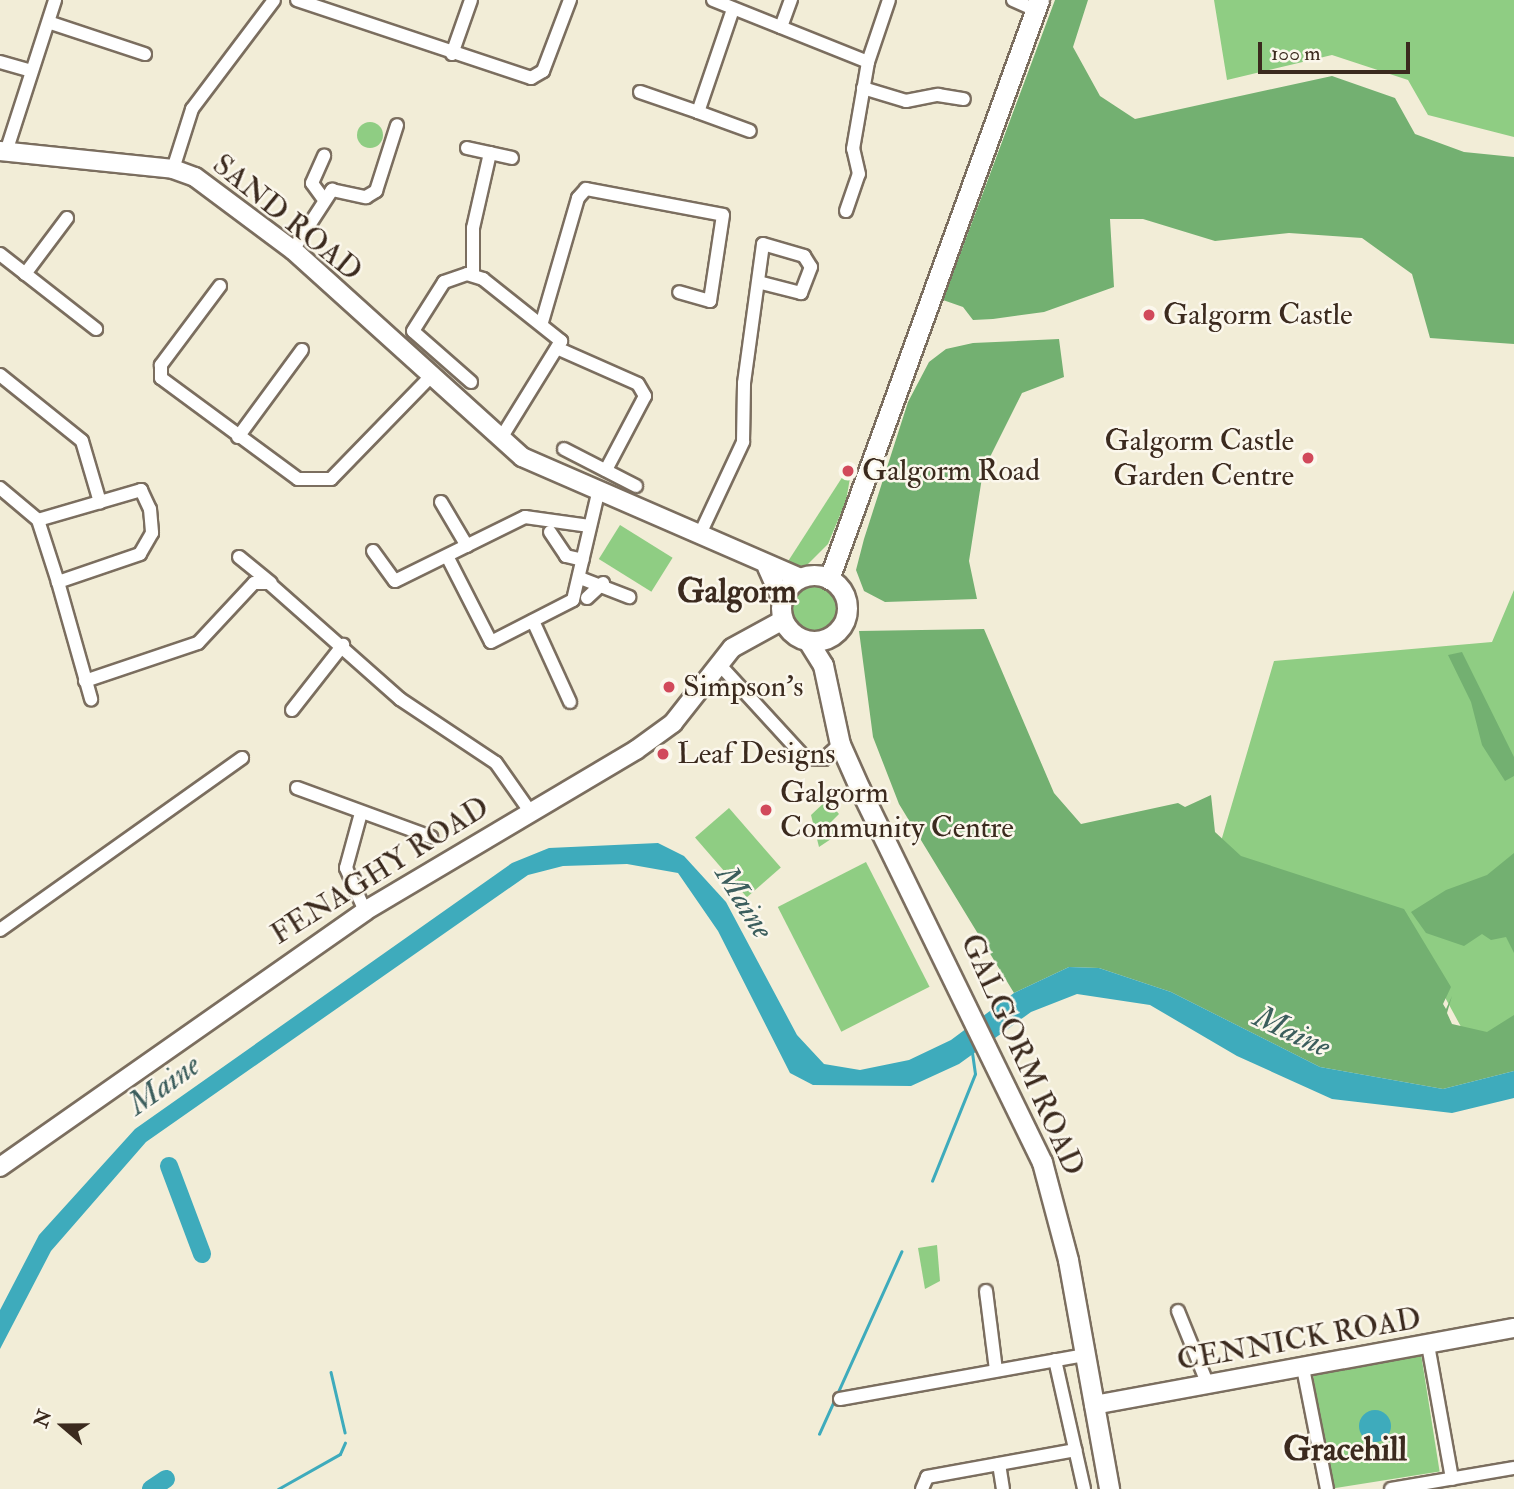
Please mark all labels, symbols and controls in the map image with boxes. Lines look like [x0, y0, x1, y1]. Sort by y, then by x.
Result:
scale bar [1262, 28, 1414, 72]
text: 100 m [1271, 40, 1321, 67]
street label: SAND ROAD [205, 147, 369, 289]
place label: Galgorm Castle [1163, 297, 1353, 333]
marker: Galgorm Castle [1141, 307, 1157, 323]
place label: Galgorm Castle Garden Centre [1104, 423, 1294, 494]
marker: Galgorm Castle Garden Centre [1300, 450, 1316, 466]
place label: Galgorm Road [862, 453, 1040, 489]
marker: Galgorm Road [840, 463, 856, 479]
district label: Galgorm [677, 572, 797, 612]
place label: Simpson's [683, 669, 804, 705]
marker: Simpson's [661, 679, 677, 695]
place label: Leaf Designs [677, 736, 835, 772]
marker: Leaf Designs [655, 746, 671, 762]
place label: Galgorm Community Centre [780, 775, 1014, 846]
street label: FENAGHY ROAD [264, 789, 496, 953]
marker: Galgorm Community Centre [758, 802, 774, 818]
water label: Maine [707, 858, 781, 946]
street label: GALGORM ROAD [953, 929, 1091, 1181]
water label: Maine [1248, 998, 1336, 1066]
water label: Maine [120, 1046, 208, 1124]
street label: CENNICK ROAD [1174, 1301, 1424, 1379]
north arrow [28, 1391, 98, 1461]
text: N [29, 1407, 57, 1431]
district label: Gracehill [1283, 1430, 1407, 1470]

